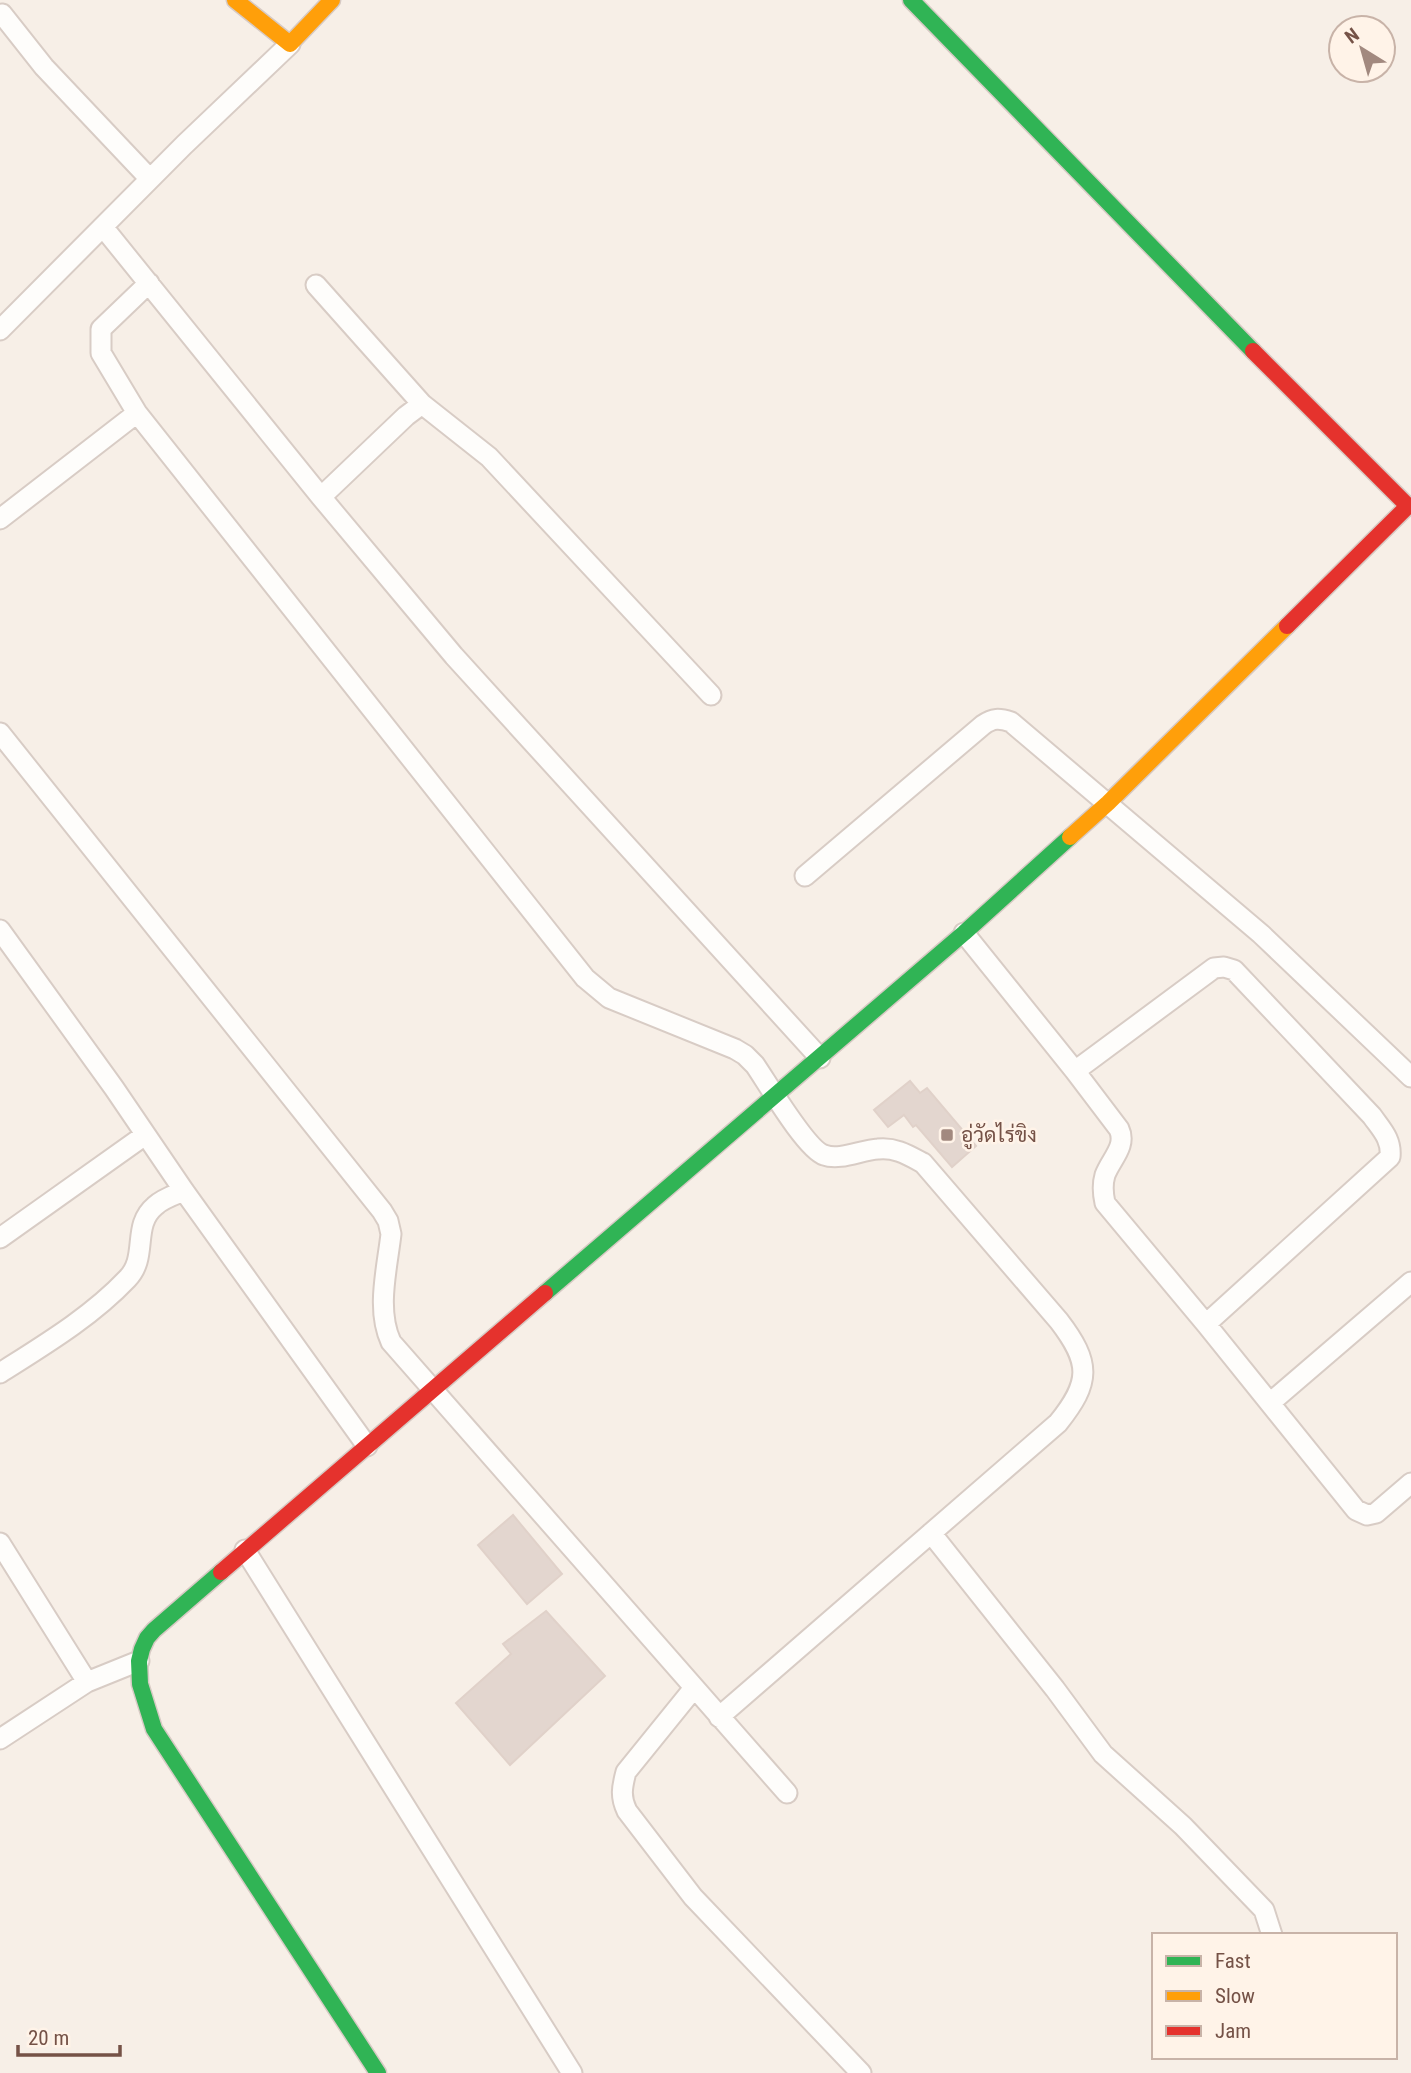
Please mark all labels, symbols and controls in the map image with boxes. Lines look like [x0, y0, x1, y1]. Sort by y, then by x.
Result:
north arrow [1327, 14, 1397, 84]
text: N [1341, 23, 1364, 49]
place label: อู่วัดไร่ขิง [961, 1122, 1037, 1150]
marker: อู่วัดไร่ขิง [939, 1127, 955, 1143]
legend [1152, 1933, 1397, 2059]
text: Fast [1215, 1949, 1251, 1973]
text: Slow [1215, 1984, 1255, 2008]
scale bar [18, 2014, 119, 2058]
text: Jam [1215, 2019, 1251, 2043]
text: 20 m [28, 2026, 69, 2050]

